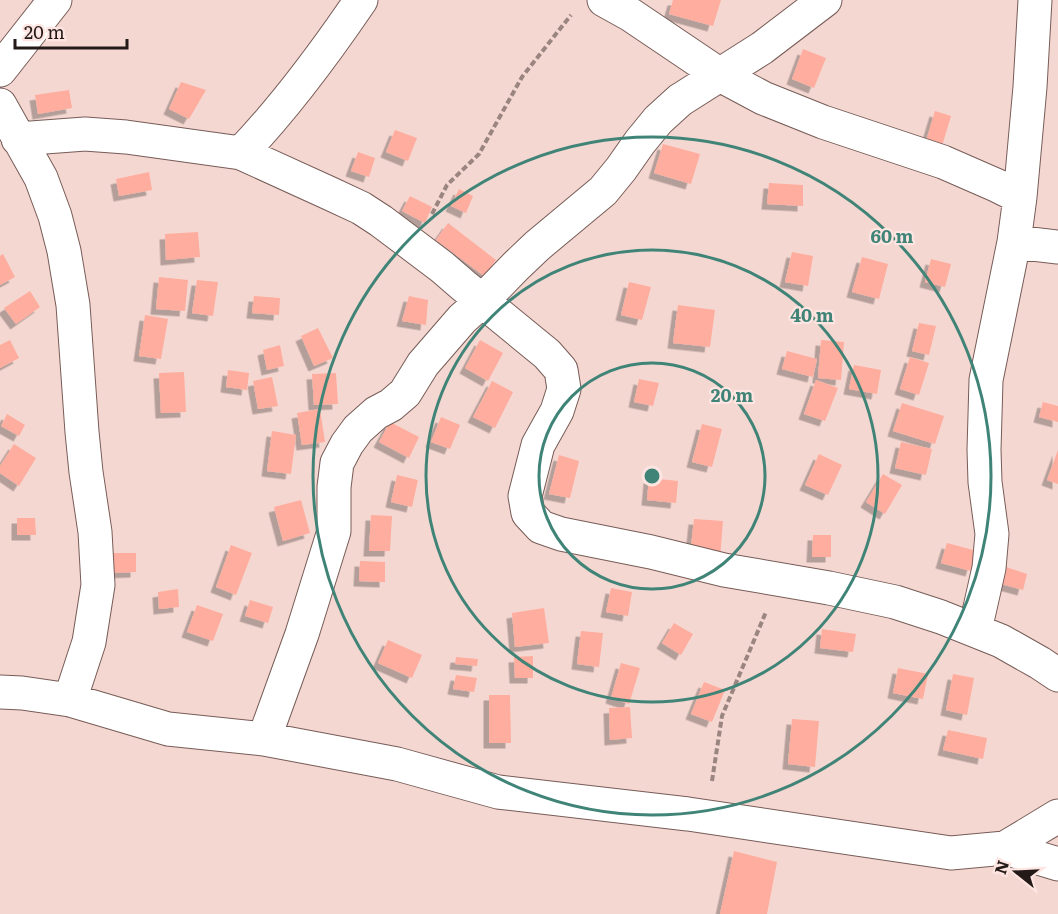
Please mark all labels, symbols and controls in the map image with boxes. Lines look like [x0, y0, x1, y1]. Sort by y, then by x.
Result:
scale bar [15, 12, 128, 50]
text: 20 m [24, 18, 65, 45]
text: 60 m [870, 222, 914, 249]
text: 40 m [790, 301, 834, 328]
text: 20 m [711, 381, 753, 408]
centre of rings [642, 466, 662, 486]
north arrow [986, 842, 1046, 902]
text: N [987, 857, 1014, 877]

